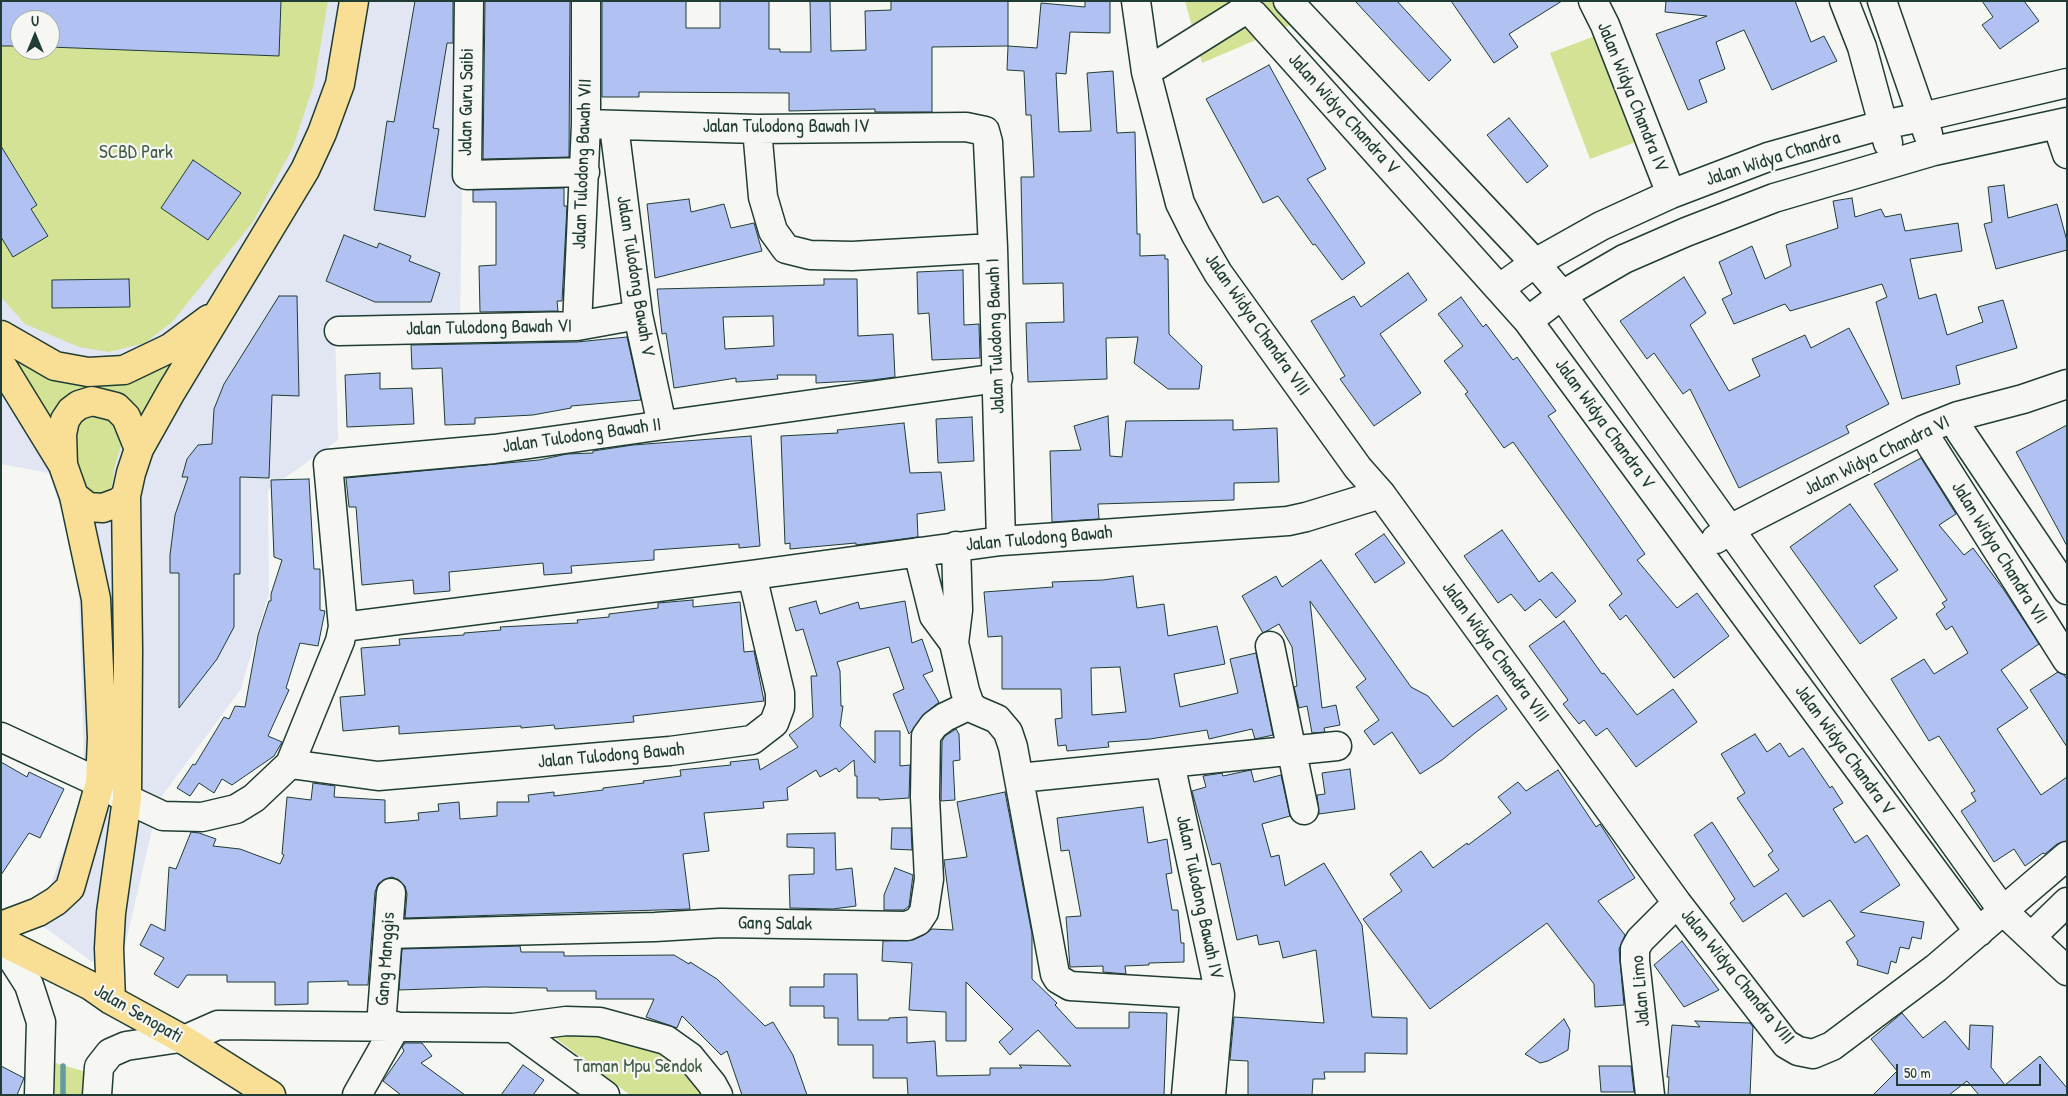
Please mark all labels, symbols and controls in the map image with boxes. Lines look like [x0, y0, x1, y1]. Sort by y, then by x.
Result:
north arrow [10, 10, 60, 60]
text: U [31, 11, 39, 30]
street label: Jalan Widya Chandra IV [1592, 19, 1672, 175]
street label: Jalan Guru Saibi [455, 48, 479, 156]
street label: Jalan Widya Chandra V [1283, 49, 1403, 179]
street label: Jalan Tulodong Bawah VII [569, 78, 597, 250]
street label: Jalan Tulodong Bawah IV [703, 116, 869, 138]
street label: Jalan Widya Chandra [1703, 127, 1843, 191]
park label: SCBD Park [99, 142, 173, 164]
street label: Jalan Tulodong Bawah V [611, 194, 659, 358]
street label: Jalan Widya Chandra VIII [1199, 250, 1315, 400]
street label: Jalan Tulodong Bawah I [982, 258, 1010, 414]
street label: Jalan Tulodong Bawah VI [406, 315, 572, 341]
street label: Jalan Widya Chandra V [1549, 355, 1659, 493]
street label: Jalan Widya Chandra VI [1800, 411, 1954, 501]
street label: Jalan Tulodong Bawah II [501, 414, 663, 458]
street label: Jalan Widya Chandra VII [1946, 478, 2052, 628]
street label: Jalan Tulodong Bawah [965, 521, 1113, 557]
street label: Jalan Widya Chandra VIII [1436, 577, 1554, 727]
street label: Jalan Widya Chandra V [1789, 681, 1899, 819]
street label: Jalan Tulodong Bawah [537, 738, 685, 774]
street label: Jalan Tulodong Bawah IV [1171, 813, 1227, 981]
street label: Jalan Widya Chandra VIII [1675, 904, 1799, 1050]
street label: Gang Manggis [371, 911, 401, 1007]
street label: Gang Salak [738, 912, 812, 936]
street label: Jalan Limo [1627, 954, 1655, 1028]
street label: Jalan Senopati [90, 979, 186, 1049]
scale bar [1898, 1054, 2043, 1086]
park label: Taman Mpu Sendok [574, 1056, 702, 1078]
text: 50 m [1904, 1062, 1931, 1083]

